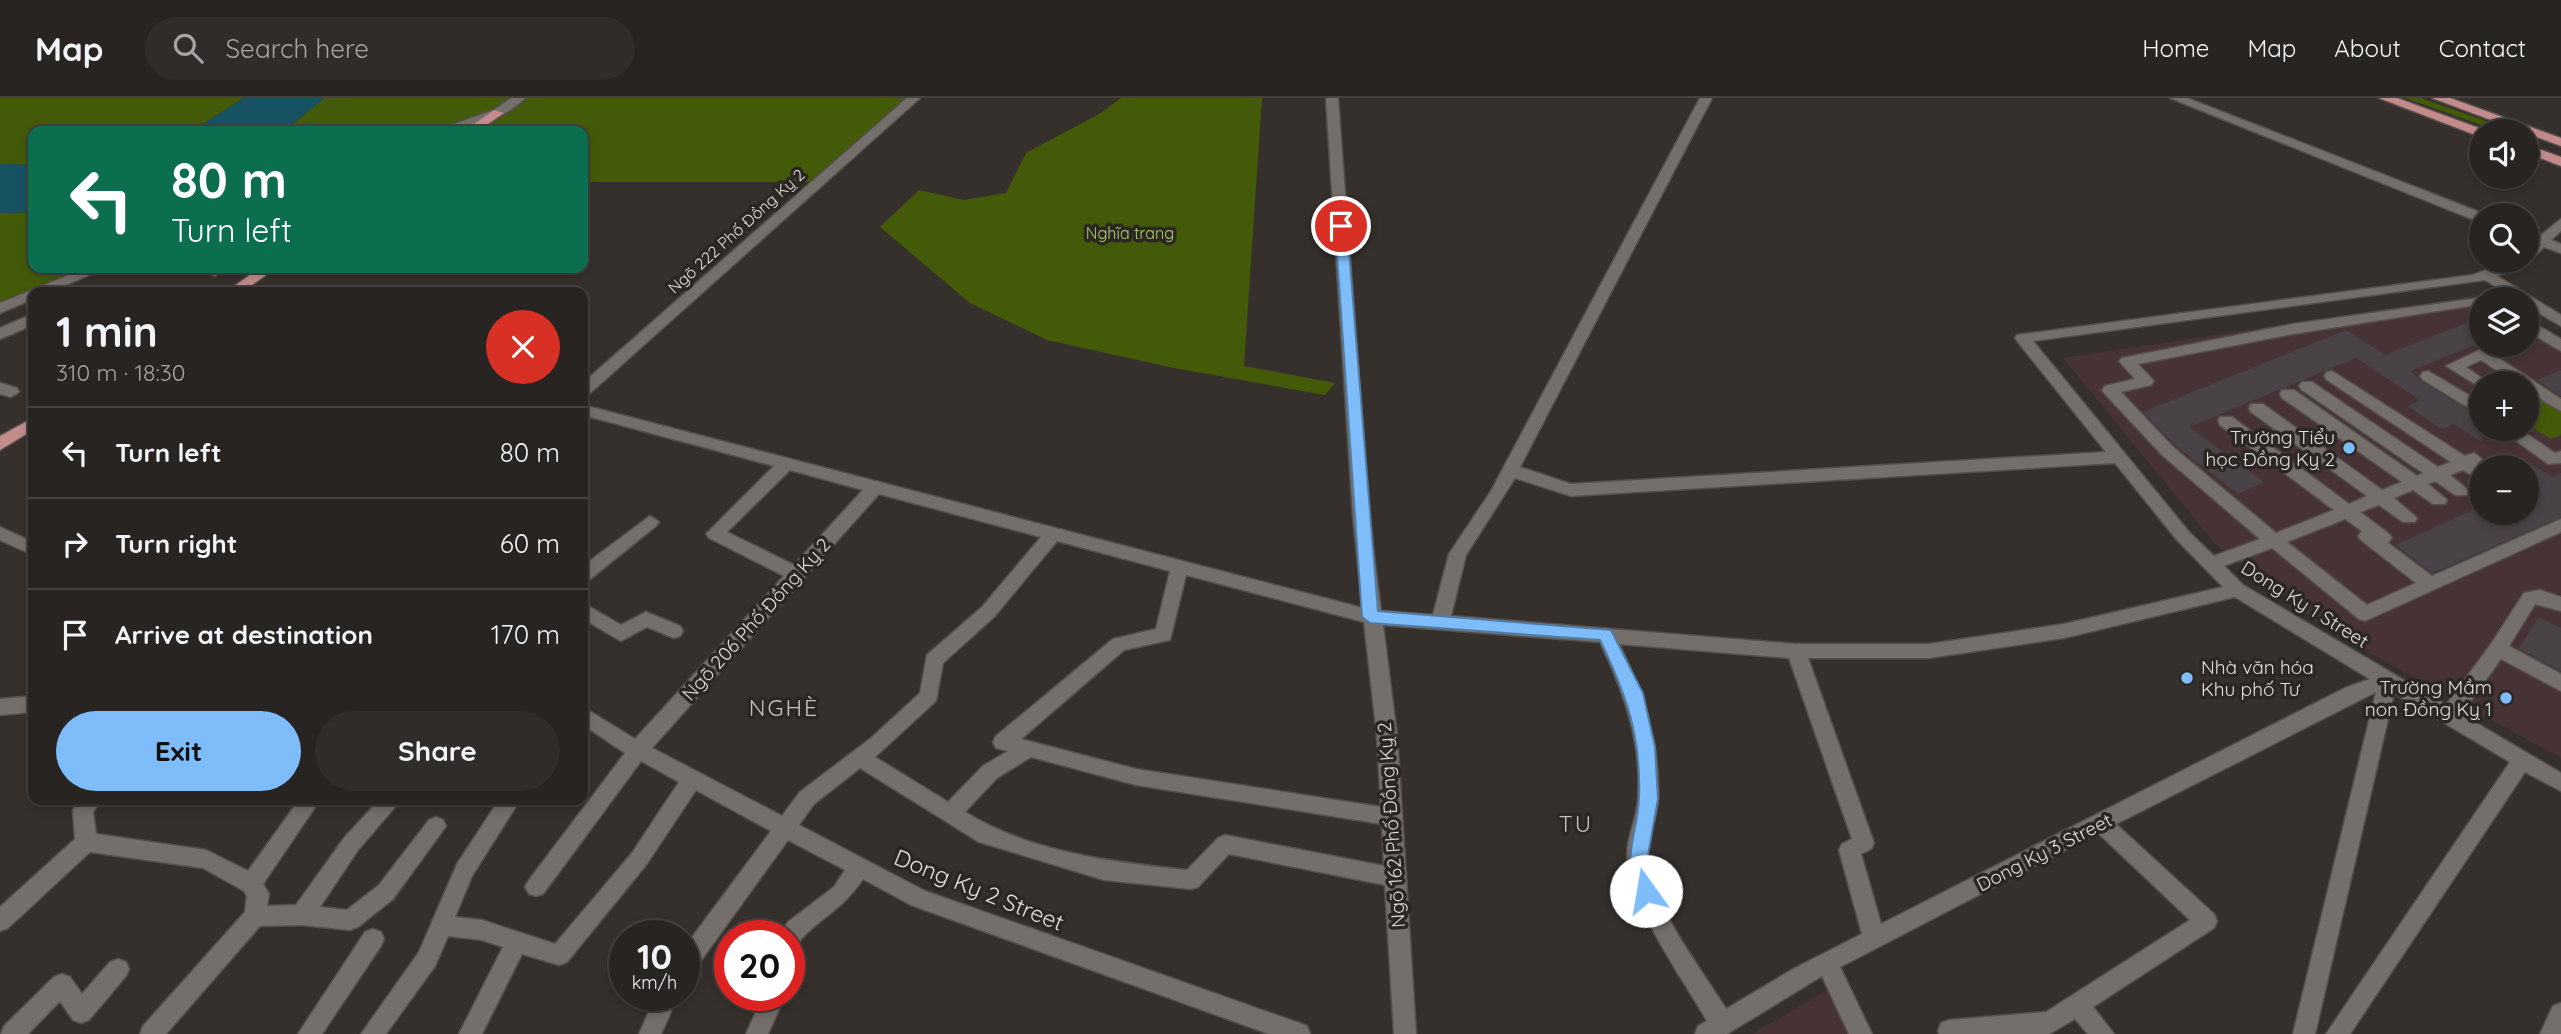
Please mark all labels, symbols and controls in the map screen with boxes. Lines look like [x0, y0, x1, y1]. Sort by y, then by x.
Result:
search box [145, 17, 635, 80]
text: Map [35, 28, 103, 69]
icon: search [169, 29, 207, 67]
text: Search here [225, 32, 369, 65]
text: Home [2142, 33, 2209, 63]
text: Map [2247, 33, 2296, 63]
text: About [2334, 33, 2401, 63]
text: Contact [2439, 33, 2526, 63]
map controls [2469, 119, 2539, 525]
button: sound [2469, 119, 2539, 189]
text: 80 m [171, 149, 287, 210]
icon: left [56, 154, 147, 245]
street label: Ngõ 222 Phố Đồng Kỵ 2 [664, 164, 809, 298]
pin [1311, 196, 1371, 256]
button: search [2469, 203, 2539, 273]
icon: arrive [1322, 207, 1360, 245]
text: Turn left [171, 210, 292, 250]
park label: Nghĩa trang [1086, 223, 1174, 243]
button: layers [2469, 287, 2539, 357]
text: 1 min [56, 305, 158, 358]
button: close [486, 310, 560, 384]
text: 310 m · 18:30 [56, 358, 186, 387]
button: + [2469, 371, 2539, 441]
place label: Trường Tiểu học Đồng Kỵ 2 [2206, 425, 2335, 471]
icon: left [56, 434, 94, 472]
text: Turn left [115, 436, 222, 469]
text: 80 m [500, 436, 560, 469]
marker: Trường Tiểu học Đồng Kỵ 2 [2341, 440, 2357, 456]
button: − [2469, 455, 2539, 525]
icon: right [56, 525, 94, 563]
text: Turn right [115, 527, 237, 560]
text: 60 m [500, 527, 560, 560]
street label: Ngõ 206 Phố Đồng Kỵ 2 [677, 533, 835, 705]
street label: Dong Ky 1 Street [2237, 555, 2373, 653]
icon: arrive [56, 616, 94, 654]
text: Arrive at destination [115, 618, 373, 651]
text: 170 m [491, 618, 560, 651]
place label: Nhà văn hóa Khu phố Tư [2201, 655, 2314, 701]
marker: Nhà văn hóa Khu phố Tư [2179, 670, 2195, 686]
place label: Trường Mầm non Đồng Kỵ 1 [2365, 675, 2492, 721]
marker: Trường Mầm non Đồng Kỵ 1 [2498, 690, 2514, 706]
district label: NGHÈ [749, 693, 819, 722]
button: Exit [56, 711, 301, 791]
button: Share [315, 711, 560, 791]
street label: Ngõ 162 Phố Đồng Kỵ 2 [1372, 721, 1410, 929]
street label: Dong Ky 3 Street [1972, 808, 2116, 896]
district label: TU [1559, 809, 1593, 838]
street label: Dong Ky 2 Street [890, 842, 1069, 937]
position arrow [1609, 854, 1683, 928]
speed limit sign: 20 [714, 920, 805, 1011]
text: 10 [637, 934, 672, 978]
text: km/h [632, 971, 677, 994]

